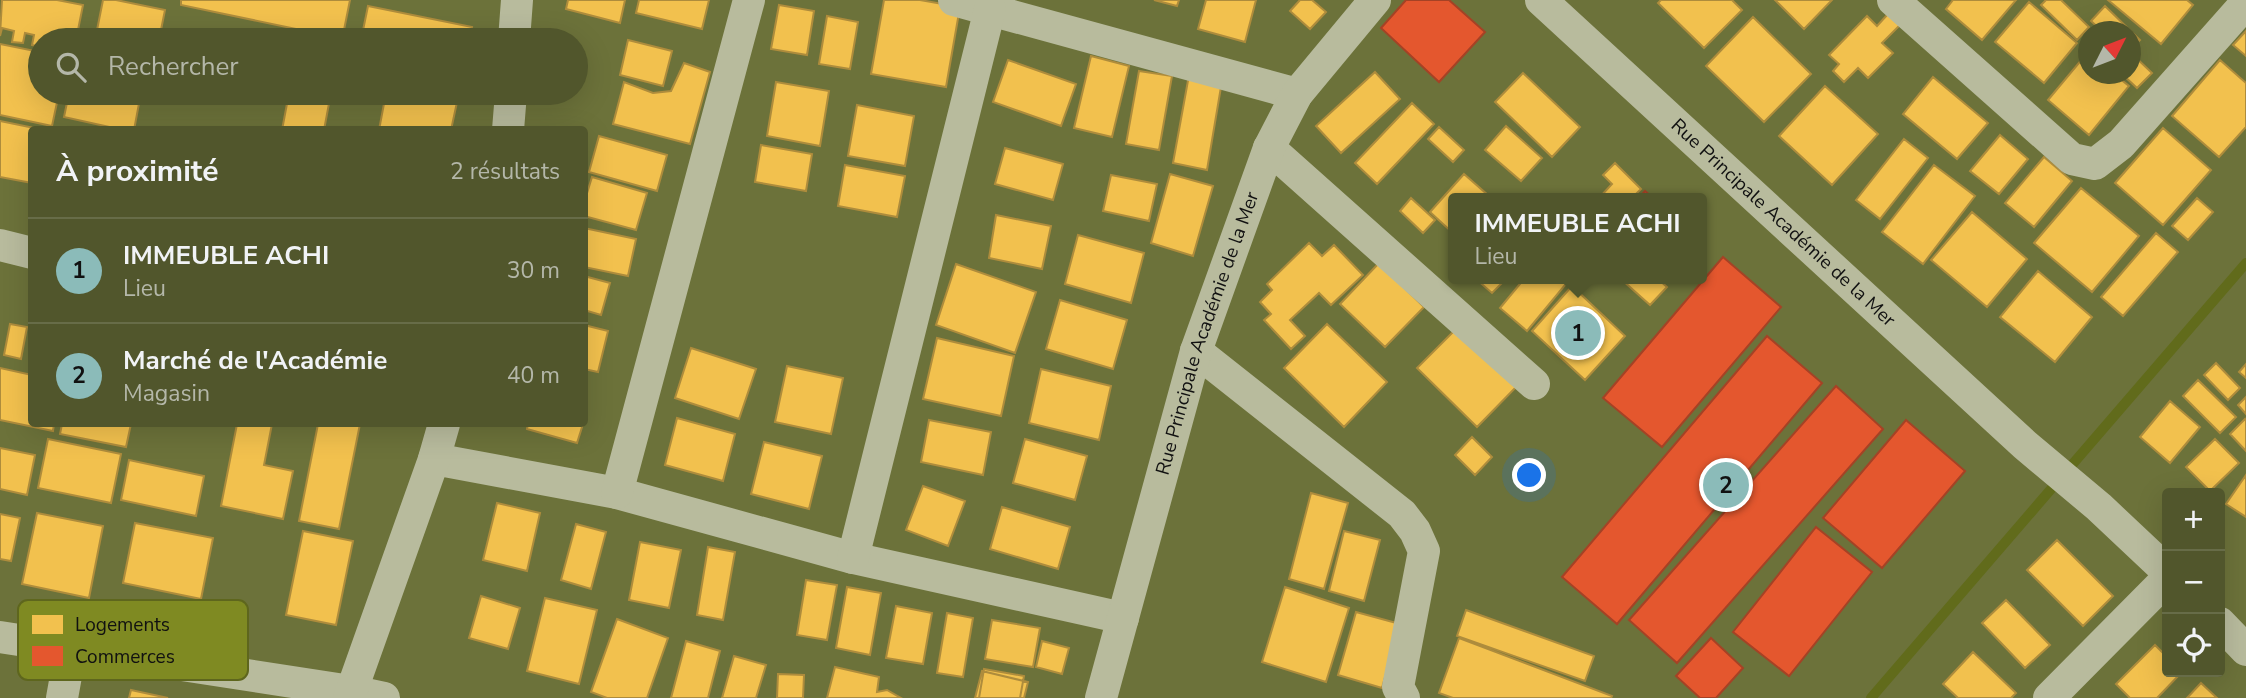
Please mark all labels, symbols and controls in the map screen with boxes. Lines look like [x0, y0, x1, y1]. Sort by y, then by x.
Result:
north arrow [2078, 21, 2141, 84]
search box [28, 28, 588, 105]
icon: search [52, 48, 90, 86]
text: Rechercher [108, 49, 239, 84]
street label: Rue Principale Académie de la Mer [1665, 113, 1901, 333]
text: À proximité [56, 151, 218, 192]
text: 2 résultats [450, 156, 560, 187]
street label: Rue Principale Académie de la Mer [1150, 188, 1265, 478]
popup [1448, 193, 1707, 284]
text: IMMEUBLE ACHI [1474, 206, 1681, 241]
text: IMMEUBLE ACHI [123, 238, 329, 273]
text: Lieu [1474, 241, 1517, 272]
text: 1 [72, 255, 86, 286]
text: 30 m [507, 255, 560, 286]
text: Lieu [123, 273, 166, 304]
pin: 1 [1555, 307, 1601, 359]
text: Marché de l'Académie [123, 343, 387, 378]
text: 2 [72, 360, 86, 391]
text: 40 m [507, 360, 560, 391]
text: Magasin [123, 378, 210, 409]
your location [1512, 458, 1546, 492]
pin: 2 [1703, 459, 1749, 511]
map controls [2162, 488, 2225, 677]
button: + [2162, 488, 2225, 551]
button: − [2162, 551, 2225, 614]
legend [18, 600, 248, 680]
text: Logements [75, 612, 170, 638]
button: locate [2162, 614, 2225, 677]
text: Commerces [75, 644, 175, 670]

